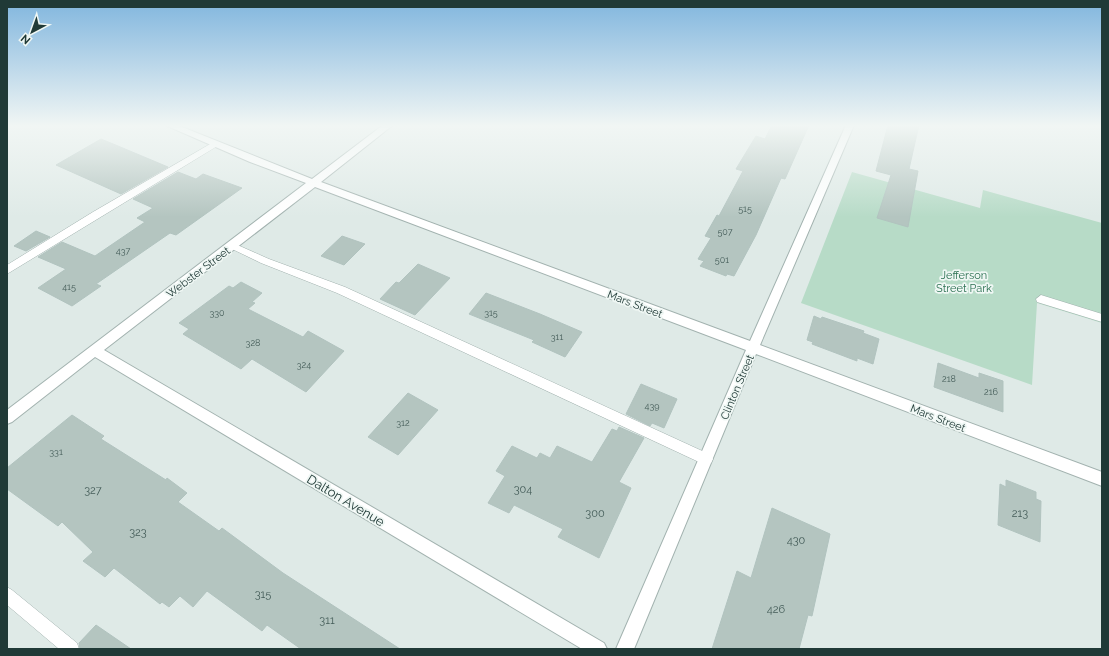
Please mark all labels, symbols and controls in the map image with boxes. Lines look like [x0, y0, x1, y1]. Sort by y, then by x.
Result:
north arrow [12, 12, 52, 52]
text: N [18, 32, 33, 47]
house number: 515 [738, 204, 752, 214]
house number: 507 [717, 227, 733, 237]
street label: Webster Street [164, 244, 233, 301]
house number: 437 [116, 246, 130, 256]
house number: 501 [715, 255, 729, 265]
park label: Jefferson Street Park [936, 269, 992, 295]
house number: 415 [62, 282, 76, 292]
street label: Mars Street [605, 288, 665, 321]
house number: 330 [209, 308, 225, 318]
house number: 315 [484, 308, 498, 318]
house number: 311 [551, 332, 563, 342]
house number: 328 [246, 338, 260, 348]
street label: Clinton Street [718, 353, 757, 422]
house number: 324 [297, 360, 311, 370]
house number: 218 [942, 374, 956, 384]
house number: 216 [984, 387, 999, 397]
house number: 439 [645, 401, 660, 411]
street label: Mars Street [908, 402, 968, 435]
house number: 312 [396, 418, 410, 428]
house number: 331 [49, 447, 63, 457]
street label: Dalton Avenue [304, 471, 388, 530]
house number: 304 [514, 483, 532, 496]
house number: 327 [84, 484, 102, 497]
house number: 300 [585, 507, 605, 520]
house number: 213 [1012, 507, 1028, 520]
house number: 323 [129, 526, 147, 539]
house number: 430 [787, 534, 806, 547]
house number: 315 [255, 588, 271, 601]
house number: 426 [767, 603, 786, 616]
house number: 311 [319, 614, 335, 627]

